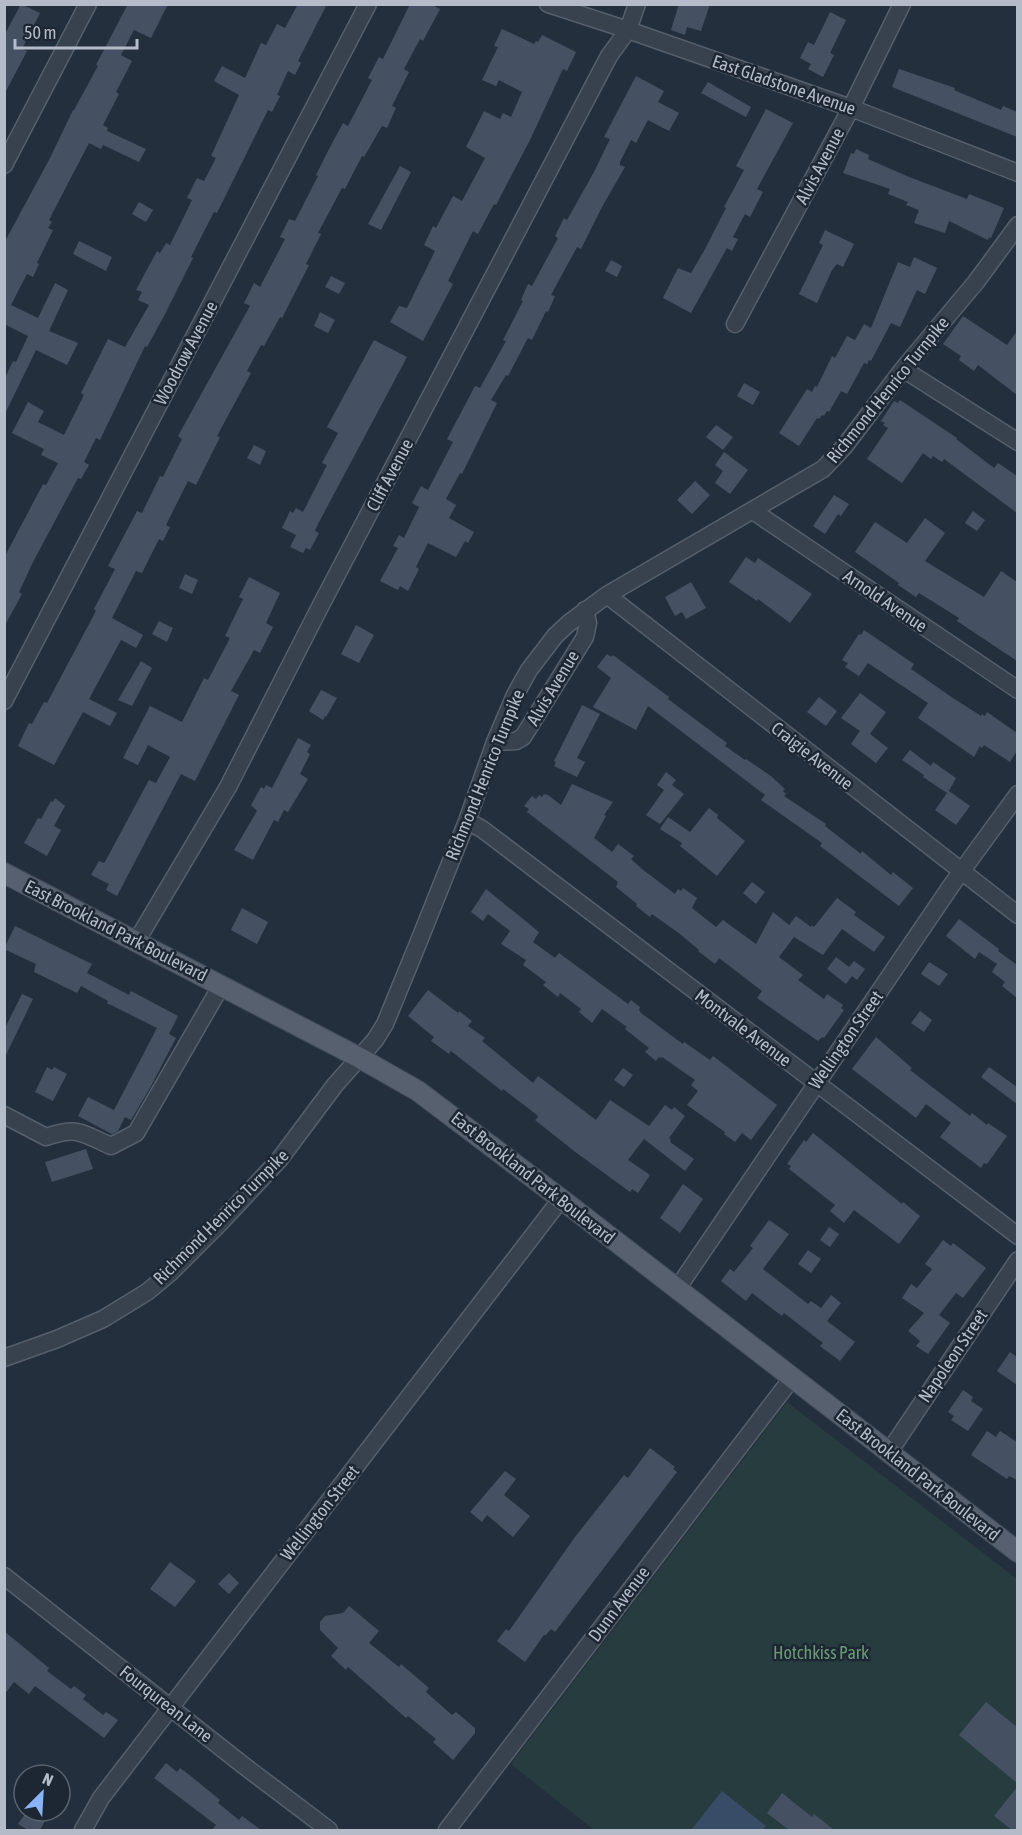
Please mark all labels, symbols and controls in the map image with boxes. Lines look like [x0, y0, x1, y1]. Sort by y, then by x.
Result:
scale bar [15, 12, 136, 50]
text: 50 m [24, 22, 56, 43]
street label: East Gladstone Avenue [710, 50, 859, 119]
street label: Alvis Avenue [791, 124, 848, 208]
street label: Woodrow Avenue [149, 297, 222, 408]
street label: Richmond Henrico Turnpike [822, 312, 953, 467]
street label: Cliff Avenue [362, 435, 417, 515]
street label: Arnold Avenue [839, 565, 931, 636]
street label: Alvis Avenue [522, 646, 583, 729]
street label: Richmond Henrico Turnpike [441, 686, 528, 863]
street label: Craigie Avenue [767, 717, 857, 794]
street label: East Brookland Park Boulevard [22, 875, 211, 986]
street label: Montvale Avenue [691, 985, 796, 1071]
street label: Wellington Street [804, 987, 887, 1093]
street label: East Brookland Park Boulevard [447, 1107, 619, 1248]
street label: Richmond Henrico Turnpike [149, 1145, 292, 1288]
street label: Napoleon Street [914, 1305, 991, 1406]
street label: East Brookland Park Boulevard [832, 1404, 1004, 1545]
street label: Wellington Street [276, 1461, 363, 1564]
street label: Dunn Avenue [584, 1562, 654, 1645]
park label: Hotchkiss Park [773, 1642, 869, 1663]
street label: Fourqurean Lane [116, 1661, 217, 1746]
north arrow [12, 1763, 72, 1823]
text: N [40, 1769, 56, 1789]

